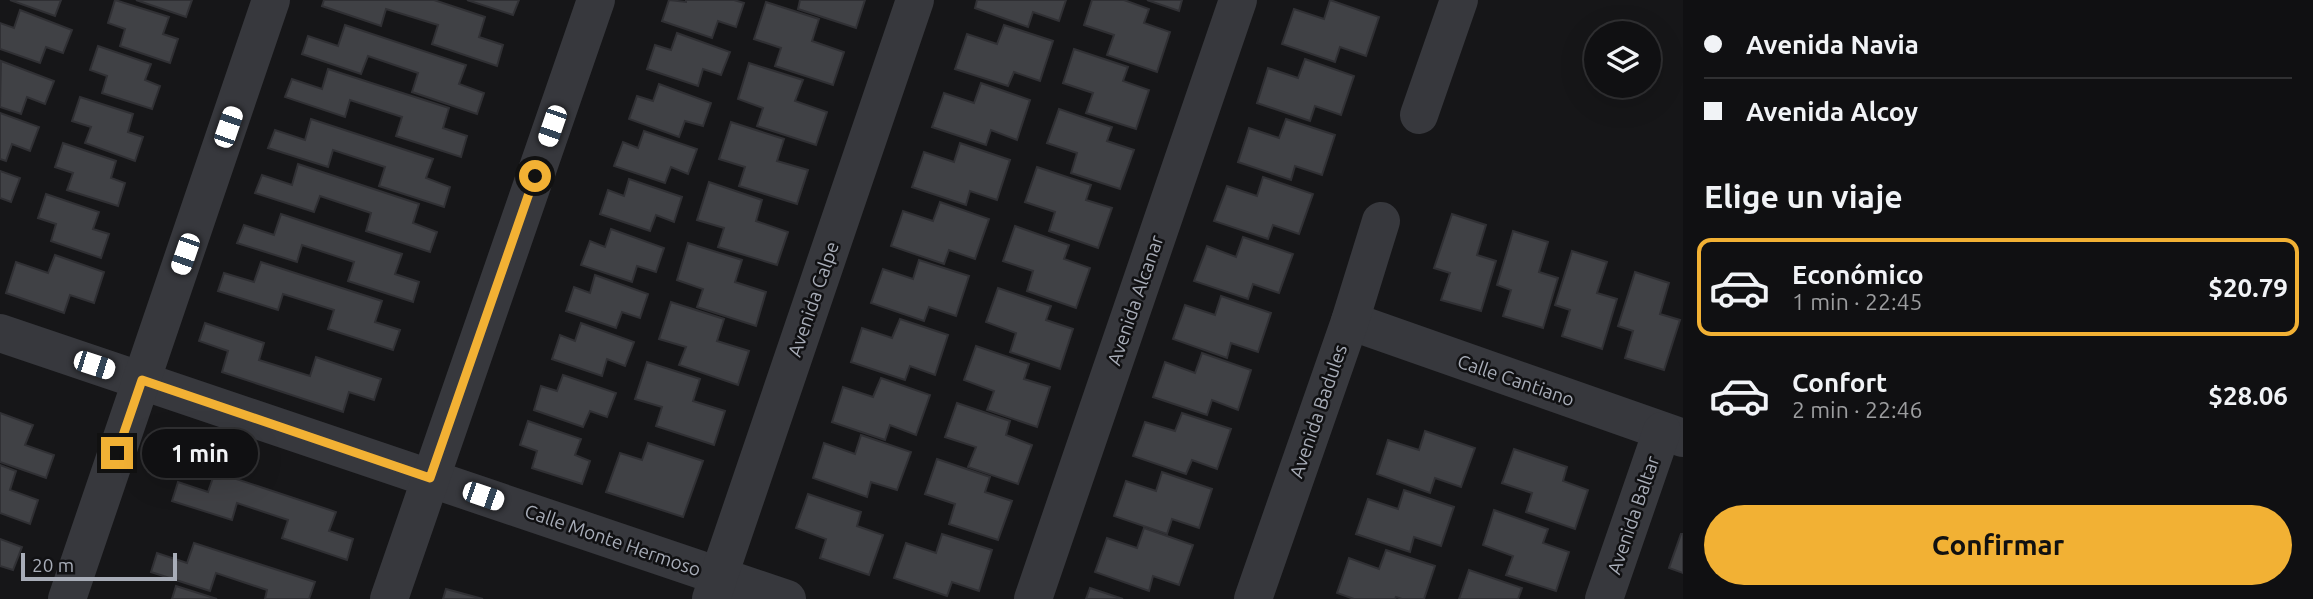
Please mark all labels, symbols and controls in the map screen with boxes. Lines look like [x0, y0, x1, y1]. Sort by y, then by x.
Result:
map controls [1584, 21, 1661, 98]
button: layers [1584, 21, 1661, 98]
text: Avenida Navia [1746, 30, 1919, 59]
text: Avenida Alcoy [1746, 97, 1918, 126]
car [536, 103, 569, 149]
car [212, 104, 245, 150]
route start [519, 160, 551, 192]
text: Elige un viaje [1704, 178, 1903, 214]
car [169, 231, 202, 277]
street label: Avenida Alcanar [1102, 232, 1168, 368]
street label: Avenida Calpe [783, 238, 843, 360]
icon: car [1708, 256, 1771, 319]
text: Económico [1792, 260, 1924, 289]
text: $20.79 [2208, 273, 2288, 302]
text: 1 min · 22:45 [1792, 289, 1923, 314]
street label: Avenida Badules [1285, 341, 1351, 481]
car [71, 349, 118, 381]
street label: Calle Cantiano [1455, 350, 1577, 410]
icon: car [1708, 364, 1771, 427]
text: Confort [1792, 368, 1887, 397]
text: $28.06 [2208, 381, 2288, 410]
text: 2 min · 22:46 [1792, 397, 1923, 422]
callout: 1 min [142, 428, 257, 477]
route end [101, 437, 133, 469]
text: 1 min [171, 441, 229, 466]
street label: Avenida Baltar [1602, 453, 1664, 577]
car [460, 479, 507, 513]
street label: Calle Monte Hermoso [522, 500, 704, 580]
button: Confirmar [1704, 505, 2292, 585]
scale bar [21, 550, 177, 582]
text: 20 m [32, 554, 74, 576]

